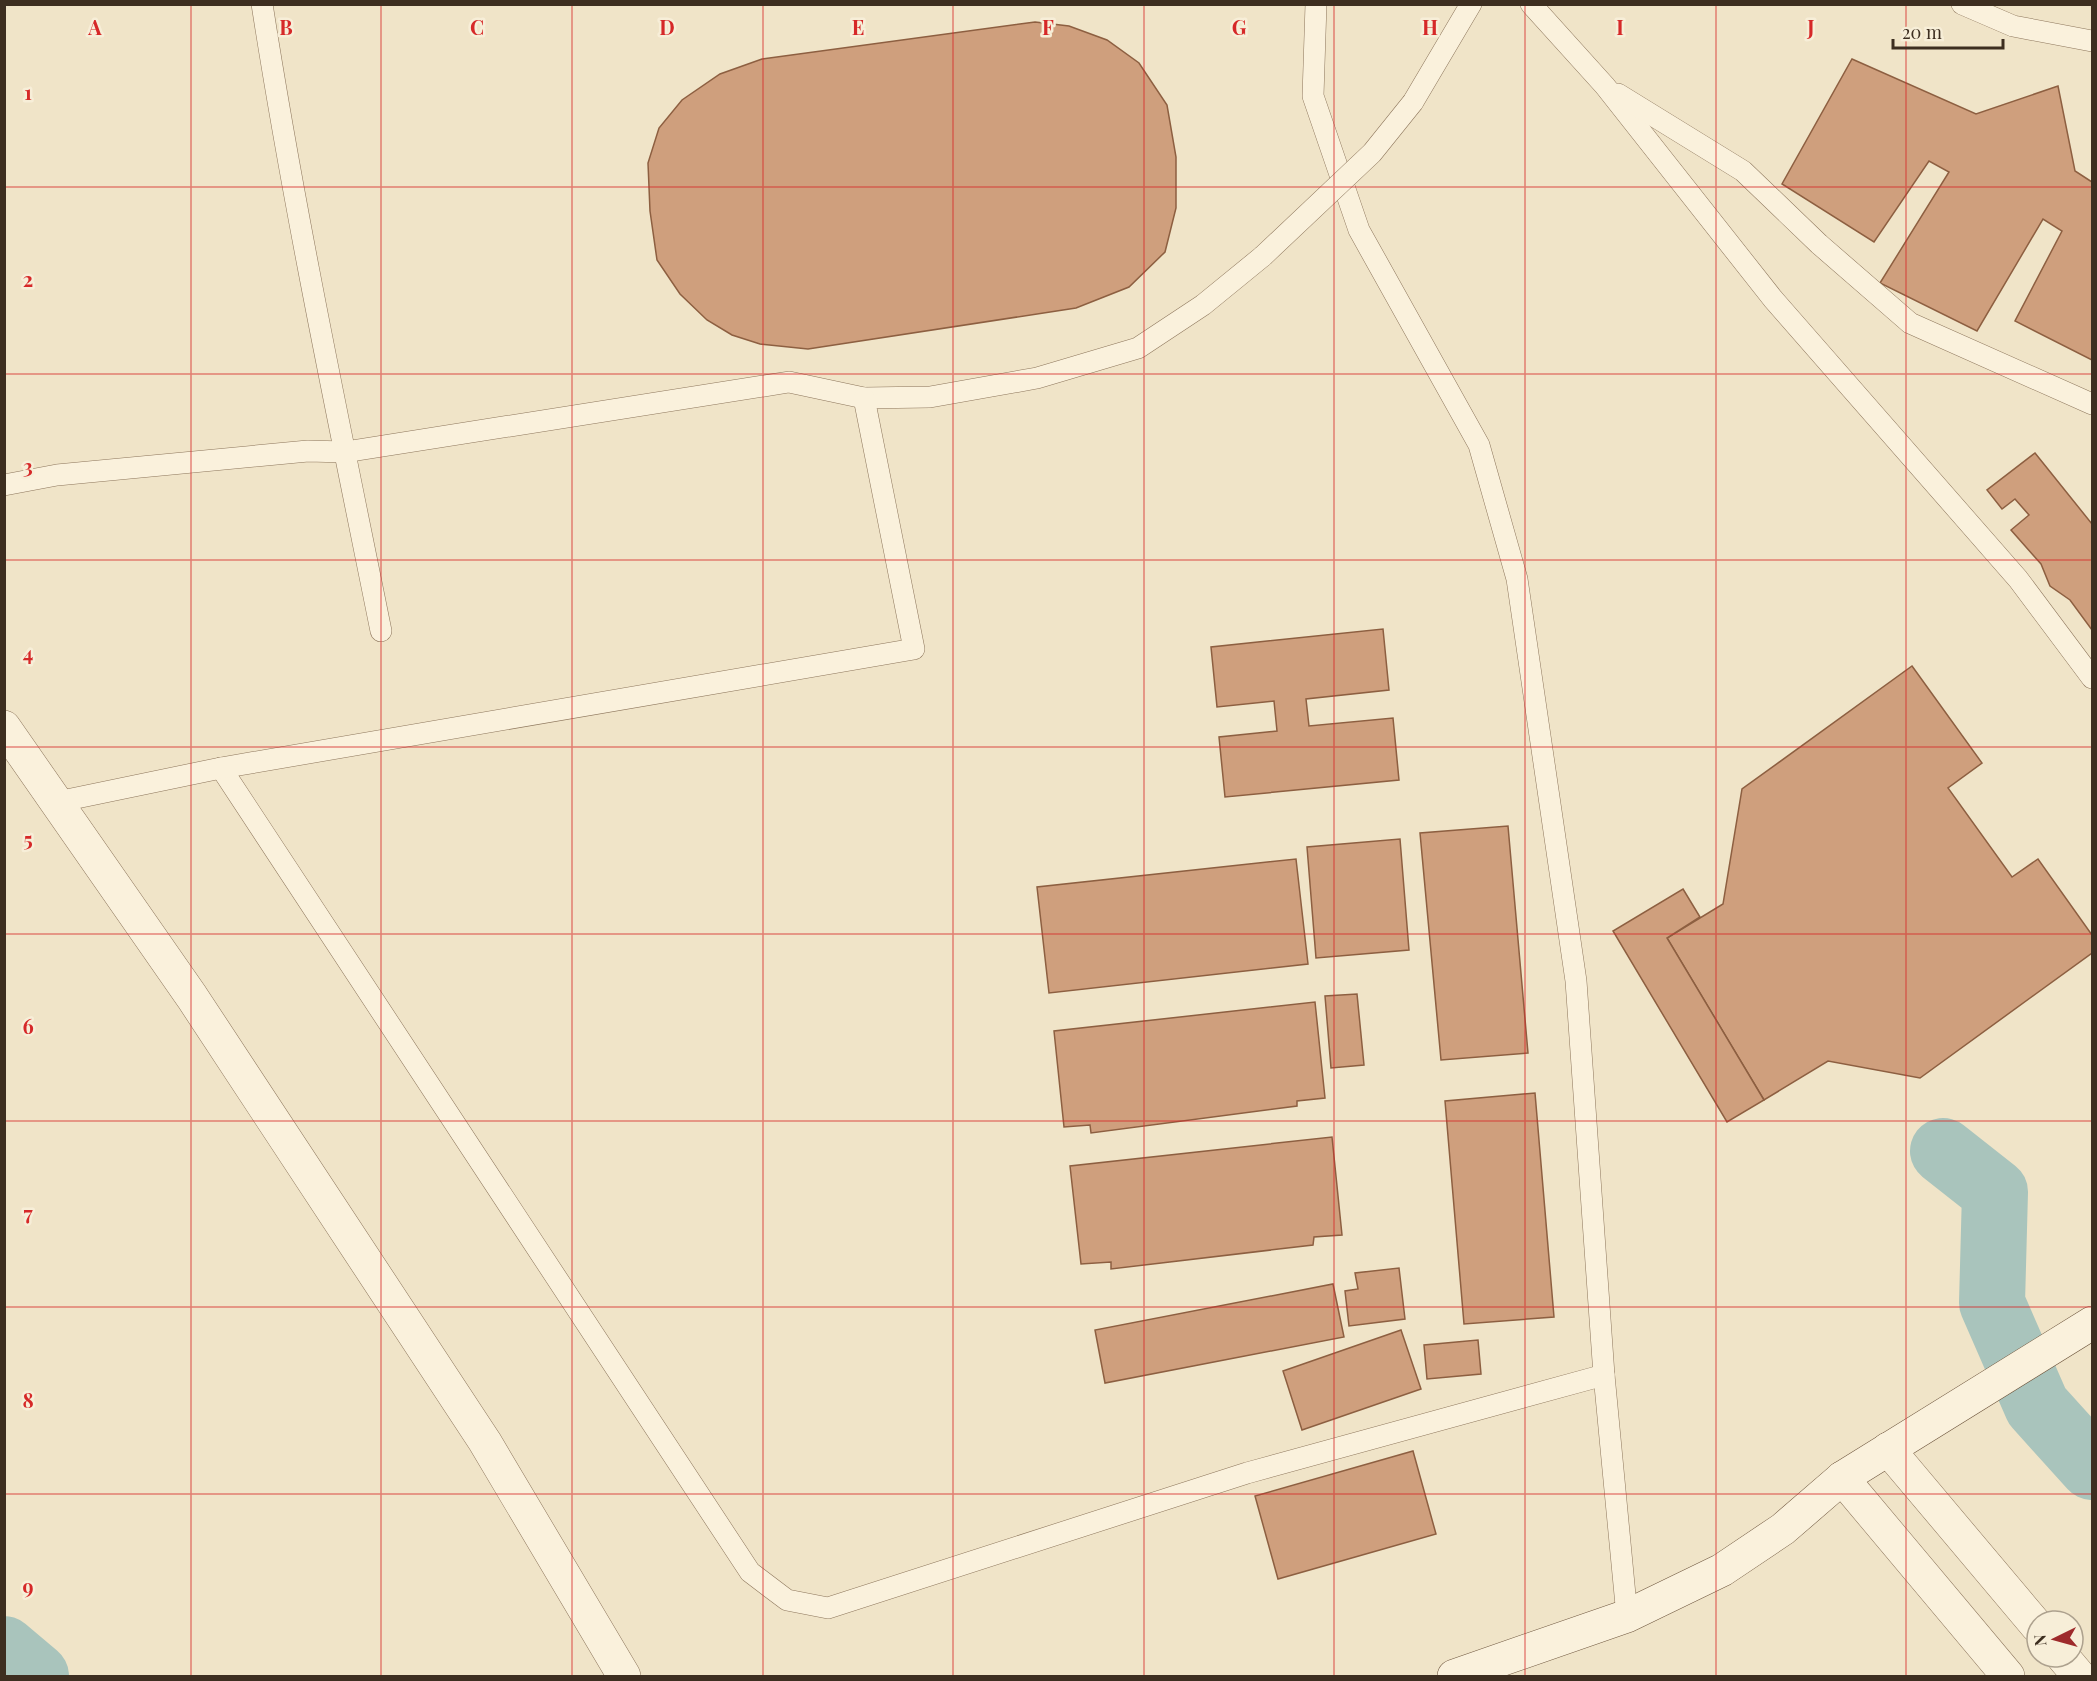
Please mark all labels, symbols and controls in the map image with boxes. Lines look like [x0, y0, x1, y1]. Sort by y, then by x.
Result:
scale bar [1893, 12, 2002, 50]
text: A [87, 13, 102, 40]
text: B [279, 13, 293, 40]
text: C [470, 13, 484, 40]
text: D [659, 13, 675, 40]
text: E [852, 13, 864, 40]
text: F [1042, 13, 1054, 40]
text: G [1232, 13, 1247, 40]
text: H [1422, 13, 1438, 40]
text: I [1616, 13, 1624, 40]
text: J [1806, 13, 1815, 40]
text: 20 m [1902, 20, 1942, 44]
text: 1 [24, 78, 32, 105]
text: 2 [23, 265, 33, 292]
text: 3 [23, 452, 33, 479]
text: 4 [23, 639, 33, 666]
text: 5 [23, 825, 33, 852]
text: 6 [22, 1012, 34, 1039]
text: 7 [23, 1199, 33, 1226]
text: 8 [22, 1386, 34, 1413]
text: 9 [22, 1572, 34, 1599]
north arrow [2025, 1609, 2085, 1669]
text: N [2029, 1633, 2051, 1647]

